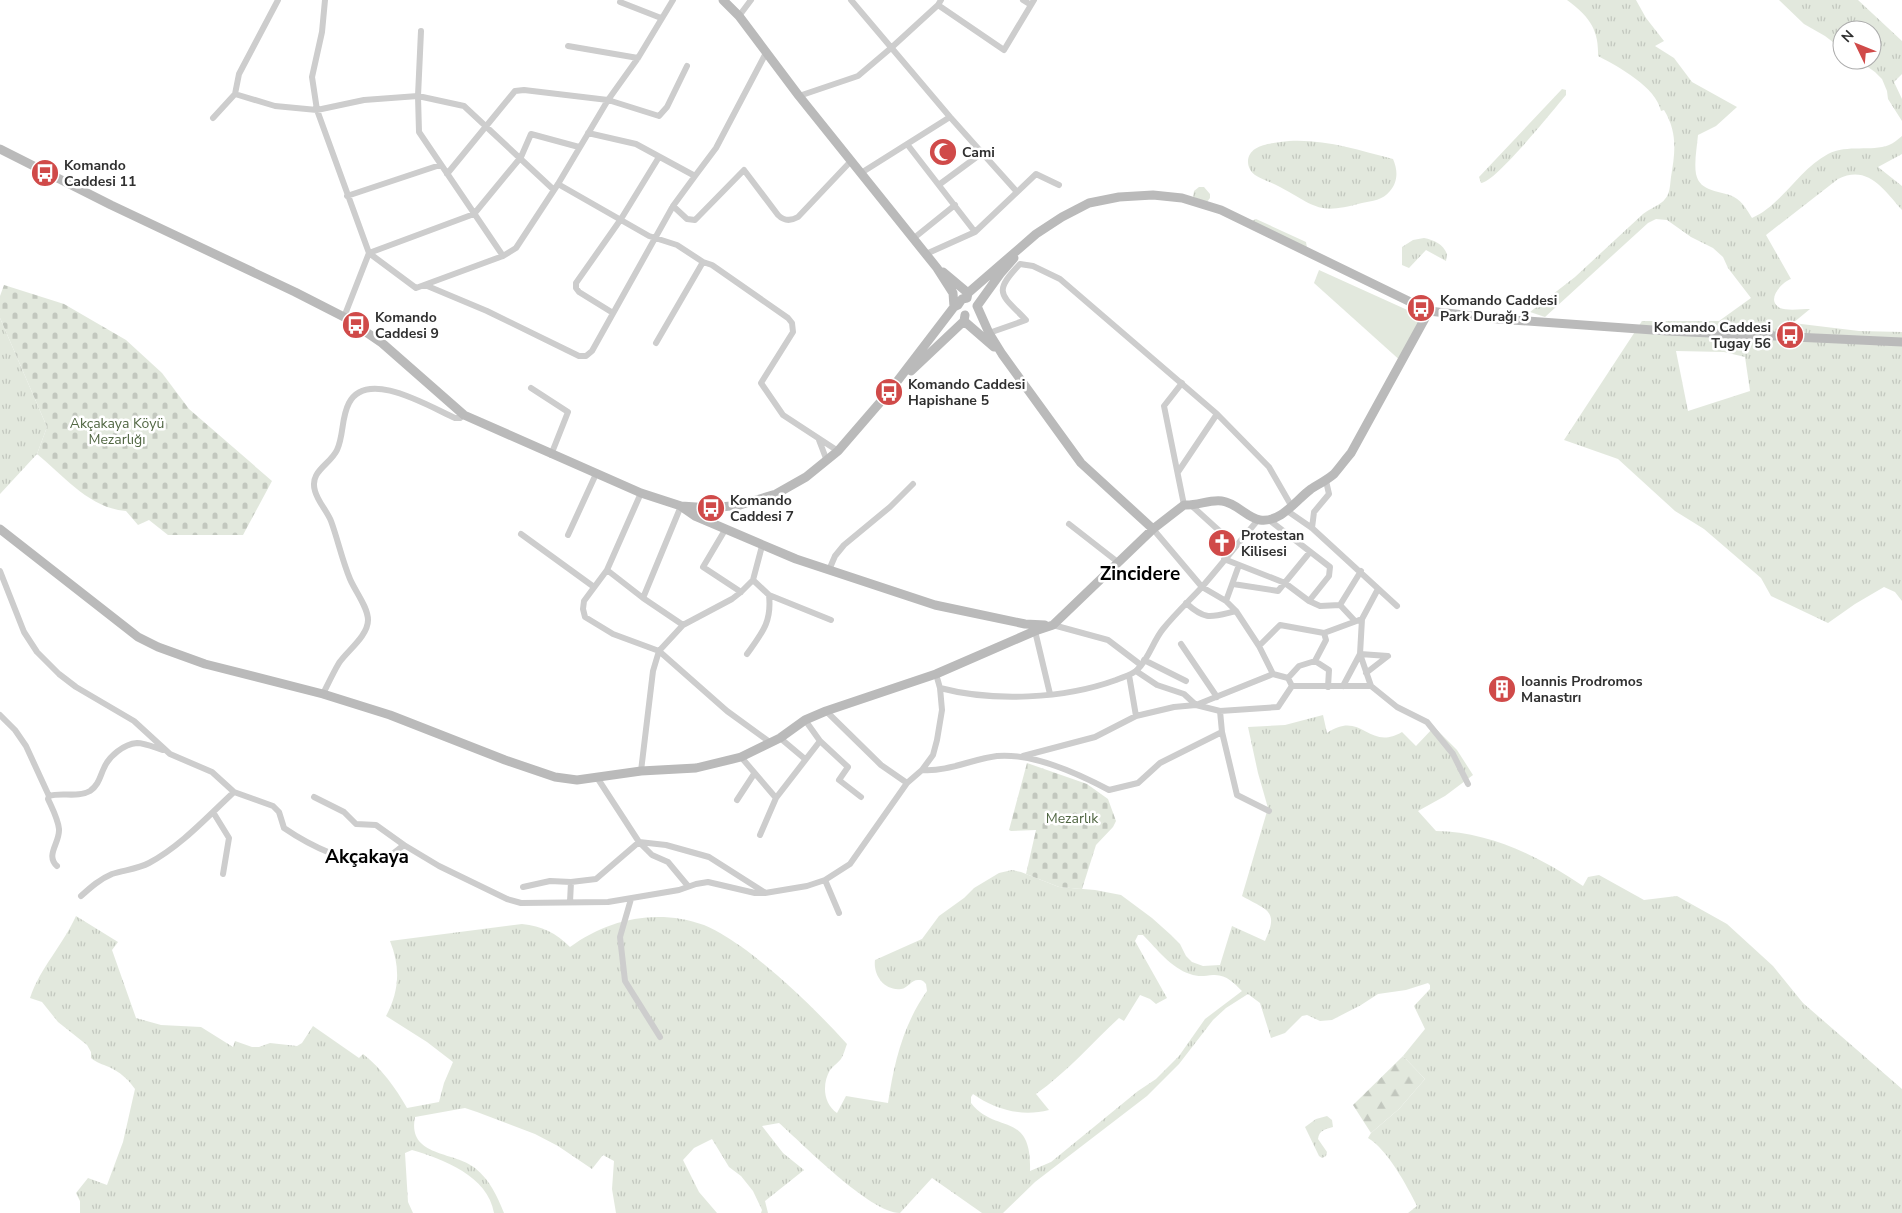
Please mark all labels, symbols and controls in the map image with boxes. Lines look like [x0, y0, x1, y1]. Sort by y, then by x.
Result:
north arrow [1832, 20, 1882, 70]
text: N [1837, 26, 1858, 47]
mosque icon: Cami [928, 137, 958, 167]
place label: Cami [962, 143, 995, 162]
place label: Komando Caddesi 11 [64, 156, 136, 191]
bus stop icon: Komando Caddesi 11 [30, 158, 60, 188]
place label: Komando Caddesi Park Durağı 3 [1440, 291, 1557, 326]
bus stop icon: Komando Caddesi Park Durağı 3 [1406, 293, 1436, 323]
place label: Komando Caddesi 9 [375, 308, 439, 343]
bus stop icon: Komando Caddesi 9 [341, 310, 371, 340]
place label: Komando Caddesi Tugay 56 [1654, 318, 1771, 353]
bus stop icon: Komando Caddesi Tugay 56 [1775, 320, 1805, 350]
place label: Komando Caddesi Hapishane 5 [908, 375, 1025, 410]
bus stop icon: Komando Caddesi Hapishane 5 [874, 377, 904, 407]
park label: Akçakaya Köyü Mezarlığı [70, 414, 164, 449]
place label: Komando Caddesi 7 [730, 491, 794, 526]
bus stop icon: Komando Caddesi 7 [696, 493, 726, 523]
place label: Protestan Kilisesi [1241, 526, 1304, 561]
church icon: Protestan Kilisesi [1207, 528, 1237, 558]
district label: Zincidere [1100, 561, 1180, 587]
place label: Ioannis Prodromos Manastırı [1521, 672, 1643, 707]
building icon: Ioannis Prodromos Manastırı [1487, 674, 1517, 704]
park label: Mezarlık [1046, 809, 1099, 828]
district label: Akçakaya [325, 844, 409, 870]

